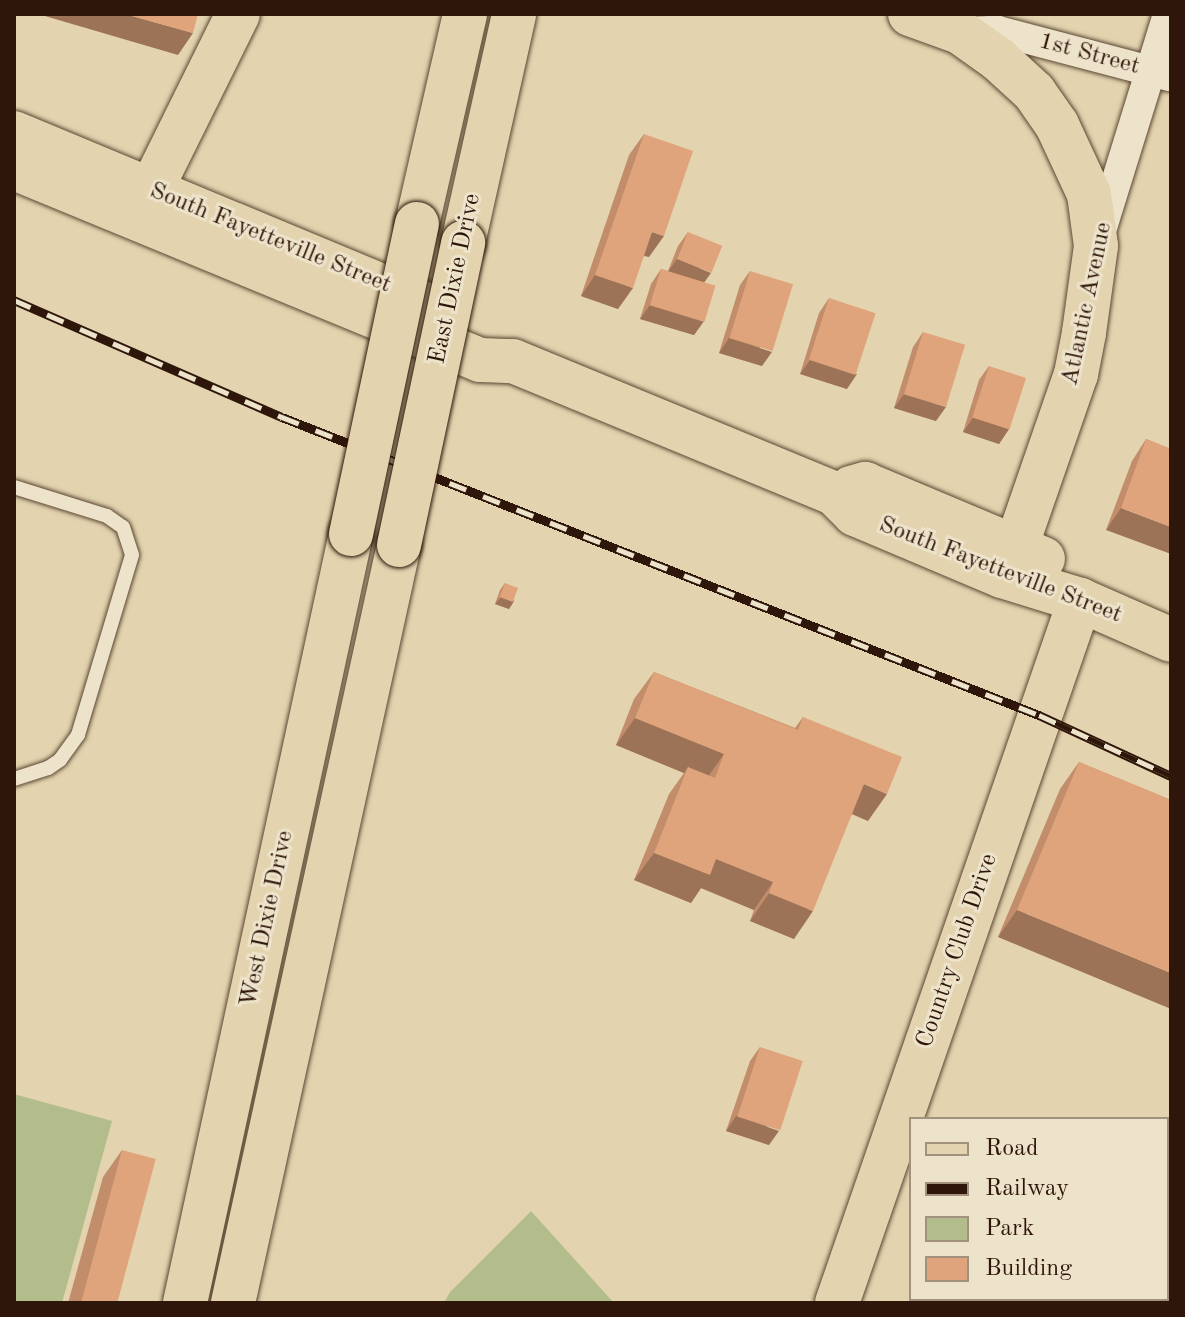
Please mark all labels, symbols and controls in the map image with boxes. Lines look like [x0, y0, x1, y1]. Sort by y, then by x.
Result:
street label: 1st Street [1036, 28, 1142, 82]
street label: South Fayetteville Street [145, 177, 395, 301]
street label: East Dixie Drive [424, 191, 488, 367]
street label: Atlantic Avenue [1057, 220, 1119, 388]
street label: South Fayetteville Street [874, 511, 1126, 631]
street label: West Dixie Drive [235, 828, 301, 1010]
street label: Country Club Drive [911, 850, 1005, 1052]
legend [909, 1117, 1169, 1301]
text: Road [985, 1137, 1038, 1161]
text: Railway [985, 1177, 1069, 1201]
text: Park [985, 1217, 1034, 1241]
text: Building [985, 1257, 1072, 1281]

